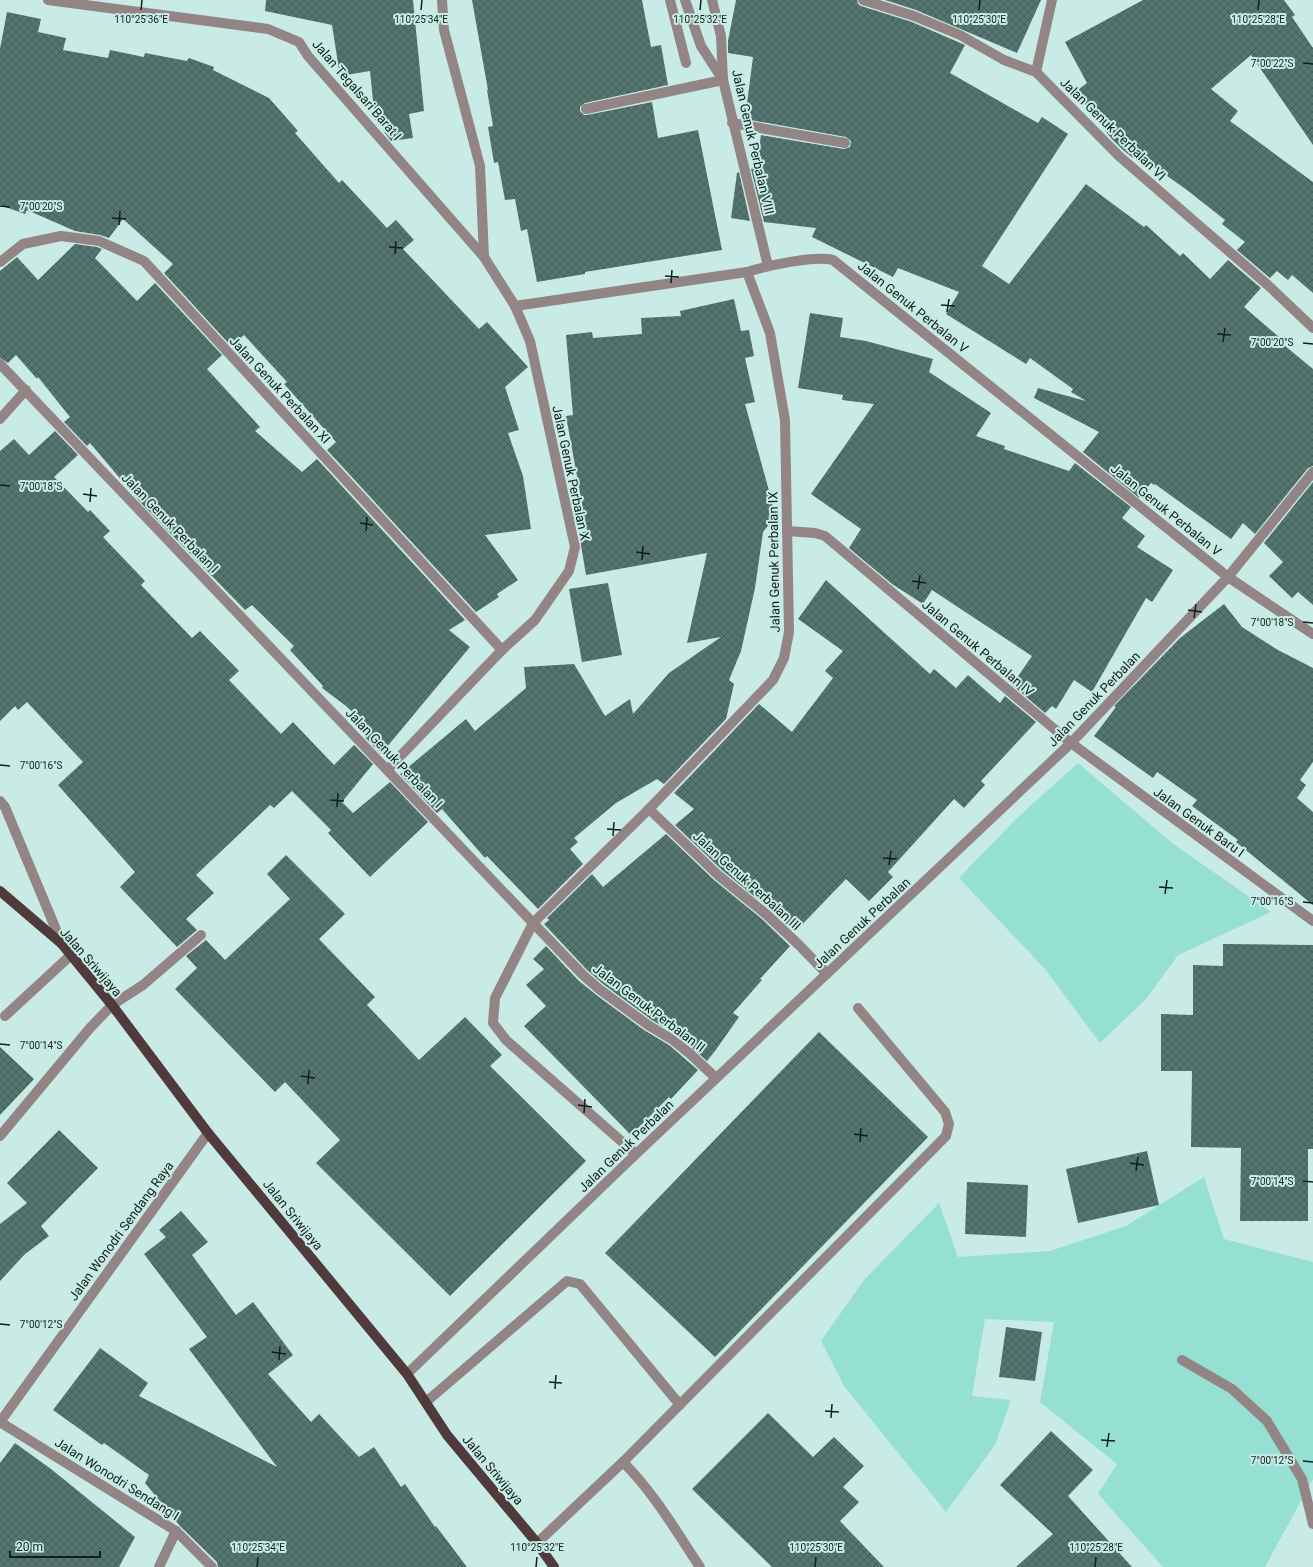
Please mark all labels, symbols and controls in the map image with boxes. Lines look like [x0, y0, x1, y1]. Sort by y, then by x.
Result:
text: 110°25'36"E [114, 14, 168, 25]
text: 110°25'34"E [394, 14, 448, 25]
text: 110°25'32"E [673, 14, 727, 25]
text: 110°25'30"E [952, 14, 1006, 25]
text: 110°25'28"E [1231, 14, 1285, 25]
street label: Jalan Tegalsari Barat I [309, 37, 405, 143]
text: 7°00'22"S [1251, 58, 1293, 69]
street label: Jalan Genuk Perbalan VIII [729, 68, 777, 216]
street label: Jalan Genuk Perbalan VI [1057, 75, 1169, 183]
text: 7°00'20"S [20, 201, 62, 212]
street label: Jalan Genuk Perbalan V [855, 258, 972, 357]
street label: Jalan Genuk Perbalan XI [226, 333, 334, 447]
text: 7°00'20"S [1251, 337, 1293, 348]
street label: Jalan Genuk Perbalan X [549, 404, 593, 542]
street label: Jalan Genuk Perbalan V [1108, 461, 1225, 560]
street label: Jalan Genuk Perbalan I [118, 470, 222, 576]
text: 7°00'18"S [20, 481, 62, 492]
street label: Jalan Genuk Perbalan IX [765, 491, 783, 633]
street label: Jalan Genuk Perbalan IV [919, 597, 1037, 700]
text: 7°00'18"S [1251, 617, 1293, 628]
street label: Jalan Genuk Perbalan [1045, 648, 1143, 750]
street label: Jalan Genuk Perbalan I [342, 705, 446, 811]
text: 7°00'16"S [20, 760, 62, 771]
street label: Jalan Genuk Baru I [1151, 784, 1247, 860]
street label: Jalan Genuk Perbalan III [690, 829, 804, 933]
street label: Jalan Genuk Perbalan [811, 875, 913, 971]
text: 7°00'16"S [1251, 896, 1293, 907]
street label: Jalan Sriwijaya [57, 925, 125, 999]
street label: Jalan Genuk Perbalan II [590, 961, 708, 1055]
text: 7°00'14"S [20, 1040, 62, 1051]
street label: Jalan Genuk Perbalan [575, 1097, 677, 1195]
street label: Jalan Wonodri Sendang Raya [65, 1158, 177, 1304]
text: 7°00'14"S [1251, 1176, 1293, 1187]
street label: Jalan Sriwijaya [260, 1177, 326, 1253]
text: 7°00'12"S [20, 1319, 62, 1330]
street label: Jalan Sriwijaya [460, 1432, 526, 1508]
street label: Jalan Wonodri Sendang I [52, 1435, 182, 1523]
text: 7°00'12"S [1251, 1455, 1293, 1466]
scale bar [10, 1533, 100, 1559]
text: 20 m [16, 1540, 43, 1554]
text: 110°25'34"E [231, 1542, 285, 1553]
text: 110°25'32"E [510, 1542, 564, 1553]
text: 110°25'30"E [789, 1542, 843, 1553]
text: 110°25'28"E [1069, 1542, 1123, 1553]

